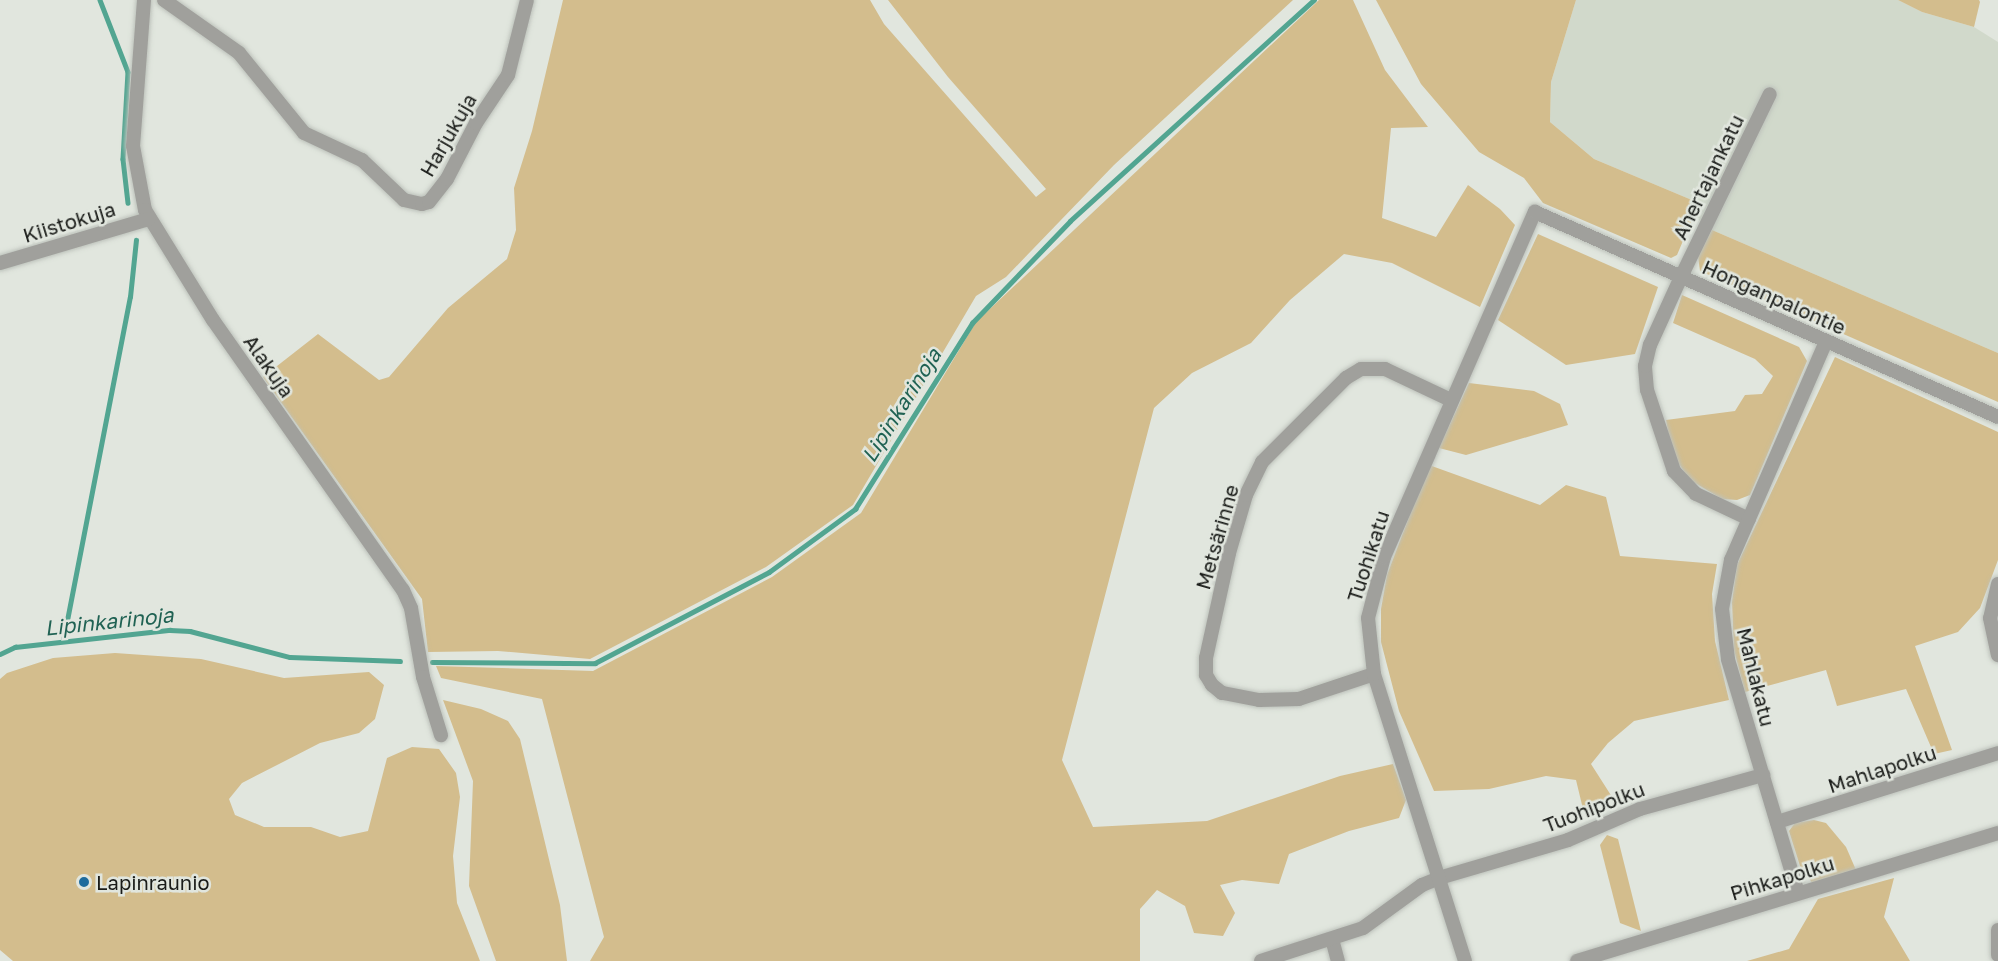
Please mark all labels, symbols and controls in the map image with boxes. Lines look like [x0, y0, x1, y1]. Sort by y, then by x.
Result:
street label: Harjukuja [415, 89, 481, 181]
street label: Ahertajankatu [1667, 111, 1749, 243]
street label: Kiistokuja [20, 197, 118, 247]
street label: Honganpalontie [1699, 255, 1849, 339]
street label: Alakuja [239, 330, 299, 402]
water label: Lipinkarinoja [856, 343, 946, 467]
street label: Metsärinne [1191, 482, 1243, 592]
street label: Tuohikatu [1342, 507, 1394, 605]
water label: Lipinkarinoja [43, 602, 175, 640]
street label: Mahlakatu [1732, 625, 1780, 729]
street label: Mahlapolku [1825, 740, 1939, 798]
street label: Tuohipolku [1540, 777, 1648, 837]
street label: Pihkapolku [1727, 851, 1837, 905]
place label: Lapinraunio [96, 870, 210, 894]
marker: Lapinraunio [77, 875, 91, 889]

